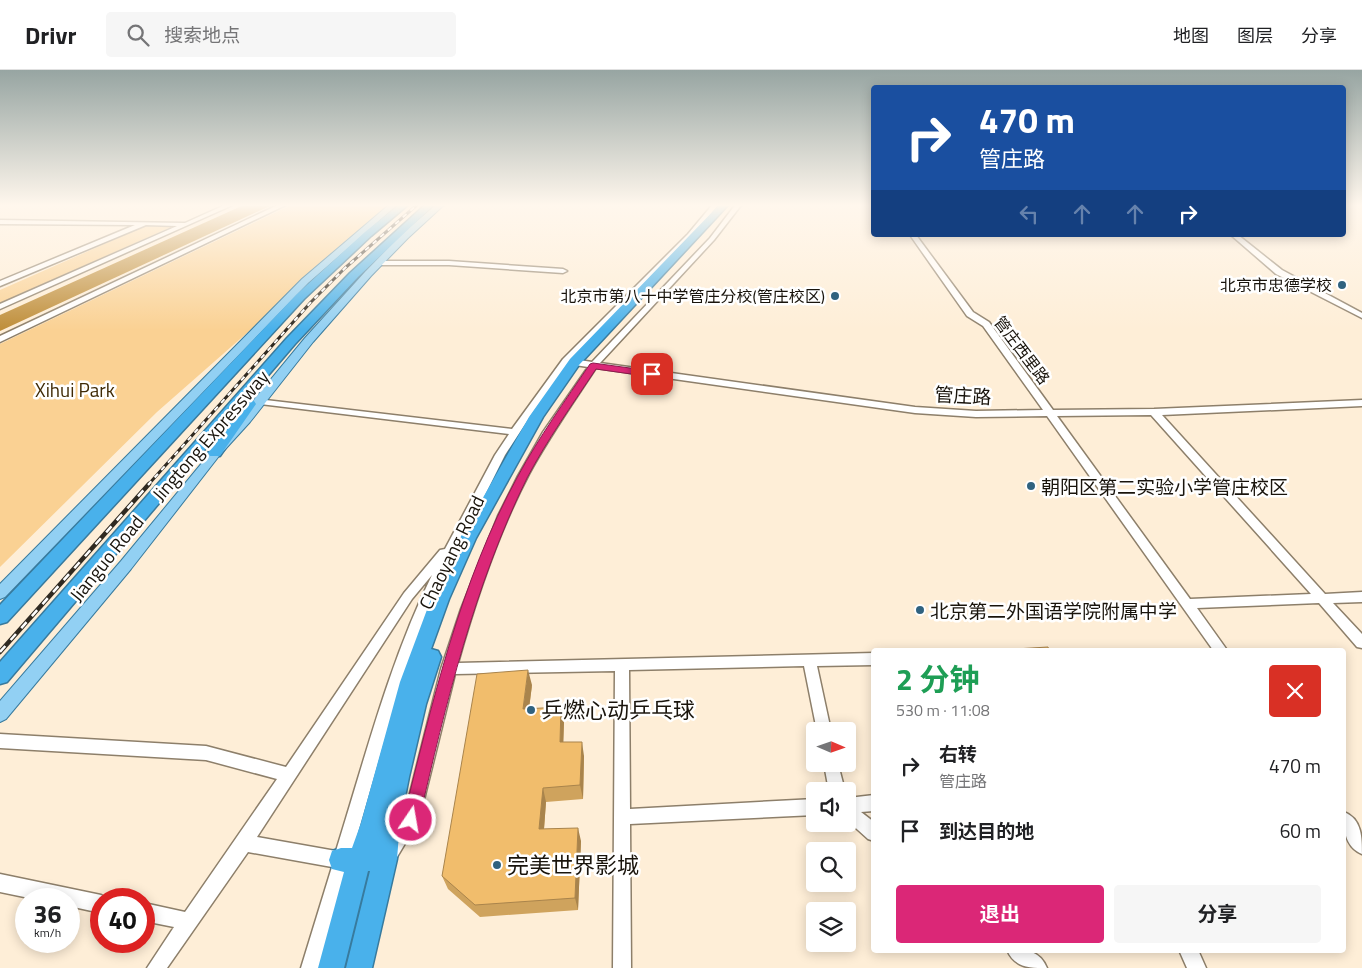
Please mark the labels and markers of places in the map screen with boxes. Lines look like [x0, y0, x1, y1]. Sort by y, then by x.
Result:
place label: 北京市忠德学校 [1220, 273, 1332, 297]
marker: 北京市忠德学校 [1336, 279, 1348, 291]
place label: 北京市第八十中学管庄分校(管庄校区) [561, 284, 825, 308]
marker: 北京市第八十中学管庄分校(管庄校区) [829, 290, 841, 302]
pin [631, 353, 673, 395]
place label: 朝阳区第二实验小学管庄校区 [1041, 472, 1288, 501]
marker: 朝阳区第二实验小学管庄校区 [1025, 480, 1037, 492]
place label: 北京第二外国语学院附属中学 [930, 596, 1177, 625]
marker: 北京第二外国语学院附属中学 [914, 604, 926, 616]
place label: 乒燃心动乒乓球 [541, 693, 695, 727]
marker: 乒燃心动乒乓球 [525, 704, 537, 716]
place label: 完美世界影城 [507, 848, 639, 882]
marker: 完美世界影城 [491, 859, 503, 871]

